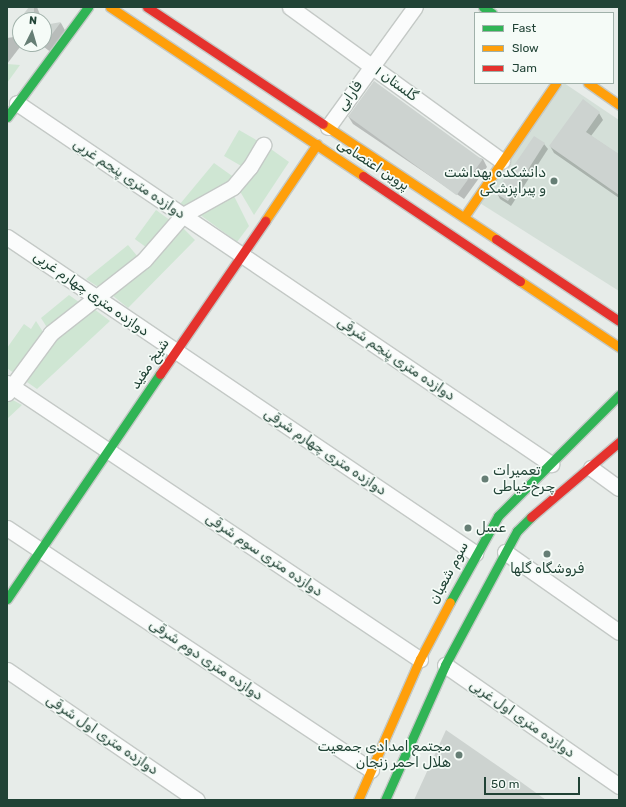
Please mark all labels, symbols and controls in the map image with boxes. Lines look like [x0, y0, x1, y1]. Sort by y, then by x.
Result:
north arrow [12, 12, 52, 52]
legend [474, 12, 614, 84]
text: N [28, 14, 38, 27]
text: Fast [512, 21, 536, 35]
text: Slow [512, 41, 539, 55]
text: Jam [512, 61, 537, 75]
street label: گلستان ۱ [371, 63, 421, 105]
street label: فارابی [334, 78, 366, 114]
street label: دوازده متری پنجم غربی [70, 135, 188, 223]
street label: پروین اعتصامی [334, 135, 412, 195]
place label: دانشکده بهداشت و پیراپزشکی [444, 165, 546, 198]
marker: دانشکده بهداشت و پیراپزشکی [549, 176, 559, 186]
street label: دوازده متری چهارم غربی [30, 248, 152, 340]
street label: دوازده متری پنجم شرقی [334, 313, 458, 405]
street label: شیخ مفید [127, 335, 173, 393]
street label: دوازده متری چهارم شرقی [261, 405, 389, 499]
place label: تعمیرات چرخ‌خیاطی [493, 463, 555, 496]
marker: تعمیرات چرخ‌خیاطی [480, 474, 490, 484]
street label: دوازده متری سوم شرقی [202, 510, 326, 600]
place label: عسل [476, 520, 506, 536]
marker: عسل [463, 523, 473, 533]
street label: سوم شعبان [426, 539, 472, 607]
marker: فروشگاه گلها [542, 549, 552, 559]
place label: فروشگاه گلها [510, 561, 584, 577]
street label: دوازده متری دوم شرقی [146, 616, 266, 704]
street label: دوازده متری اول غربی [466, 676, 578, 762]
street label: دوازده متری اول شرقی [43, 691, 161, 779]
place label: مجتمع امدادی جمعیت هلال احمر زنجان [318, 739, 451, 772]
marker: مجتمع امدادی جمعیت هلال احمر زنجان [454, 750, 464, 760]
scale bar [486, 769, 582, 795]
text: 50 m [491, 777, 519, 791]

